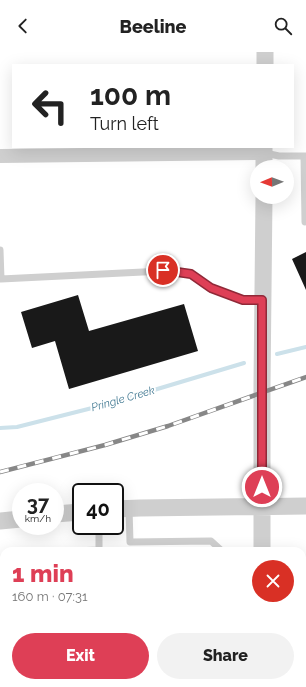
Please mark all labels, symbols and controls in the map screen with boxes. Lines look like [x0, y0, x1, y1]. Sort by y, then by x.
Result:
icon: back [12, 15, 34, 37]
icon: search [272, 15, 294, 37]
text: Beeline [120, 16, 186, 37]
text: 100 m [90, 79, 171, 112]
icon: left [24, 80, 76, 132]
text: Turn left [90, 113, 159, 134]
north arrow [250, 160, 294, 204]
map controls [250, 160, 294, 204]
pin [146, 253, 180, 287]
icon: arrive [152, 259, 174, 281]
water label: Pringle Creek [90, 384, 156, 414]
position arrow [241, 466, 283, 508]
speed limit sign: 40 [72, 483, 124, 535]
text: 37 [27, 492, 49, 516]
text: km/h [25, 513, 51, 524]
text: 1 min [12, 559, 74, 588]
button: close [252, 560, 294, 602]
text: 160 m · 07:31 [12, 589, 87, 604]
button: Exit [12, 633, 149, 679]
button: Share [157, 633, 294, 679]

